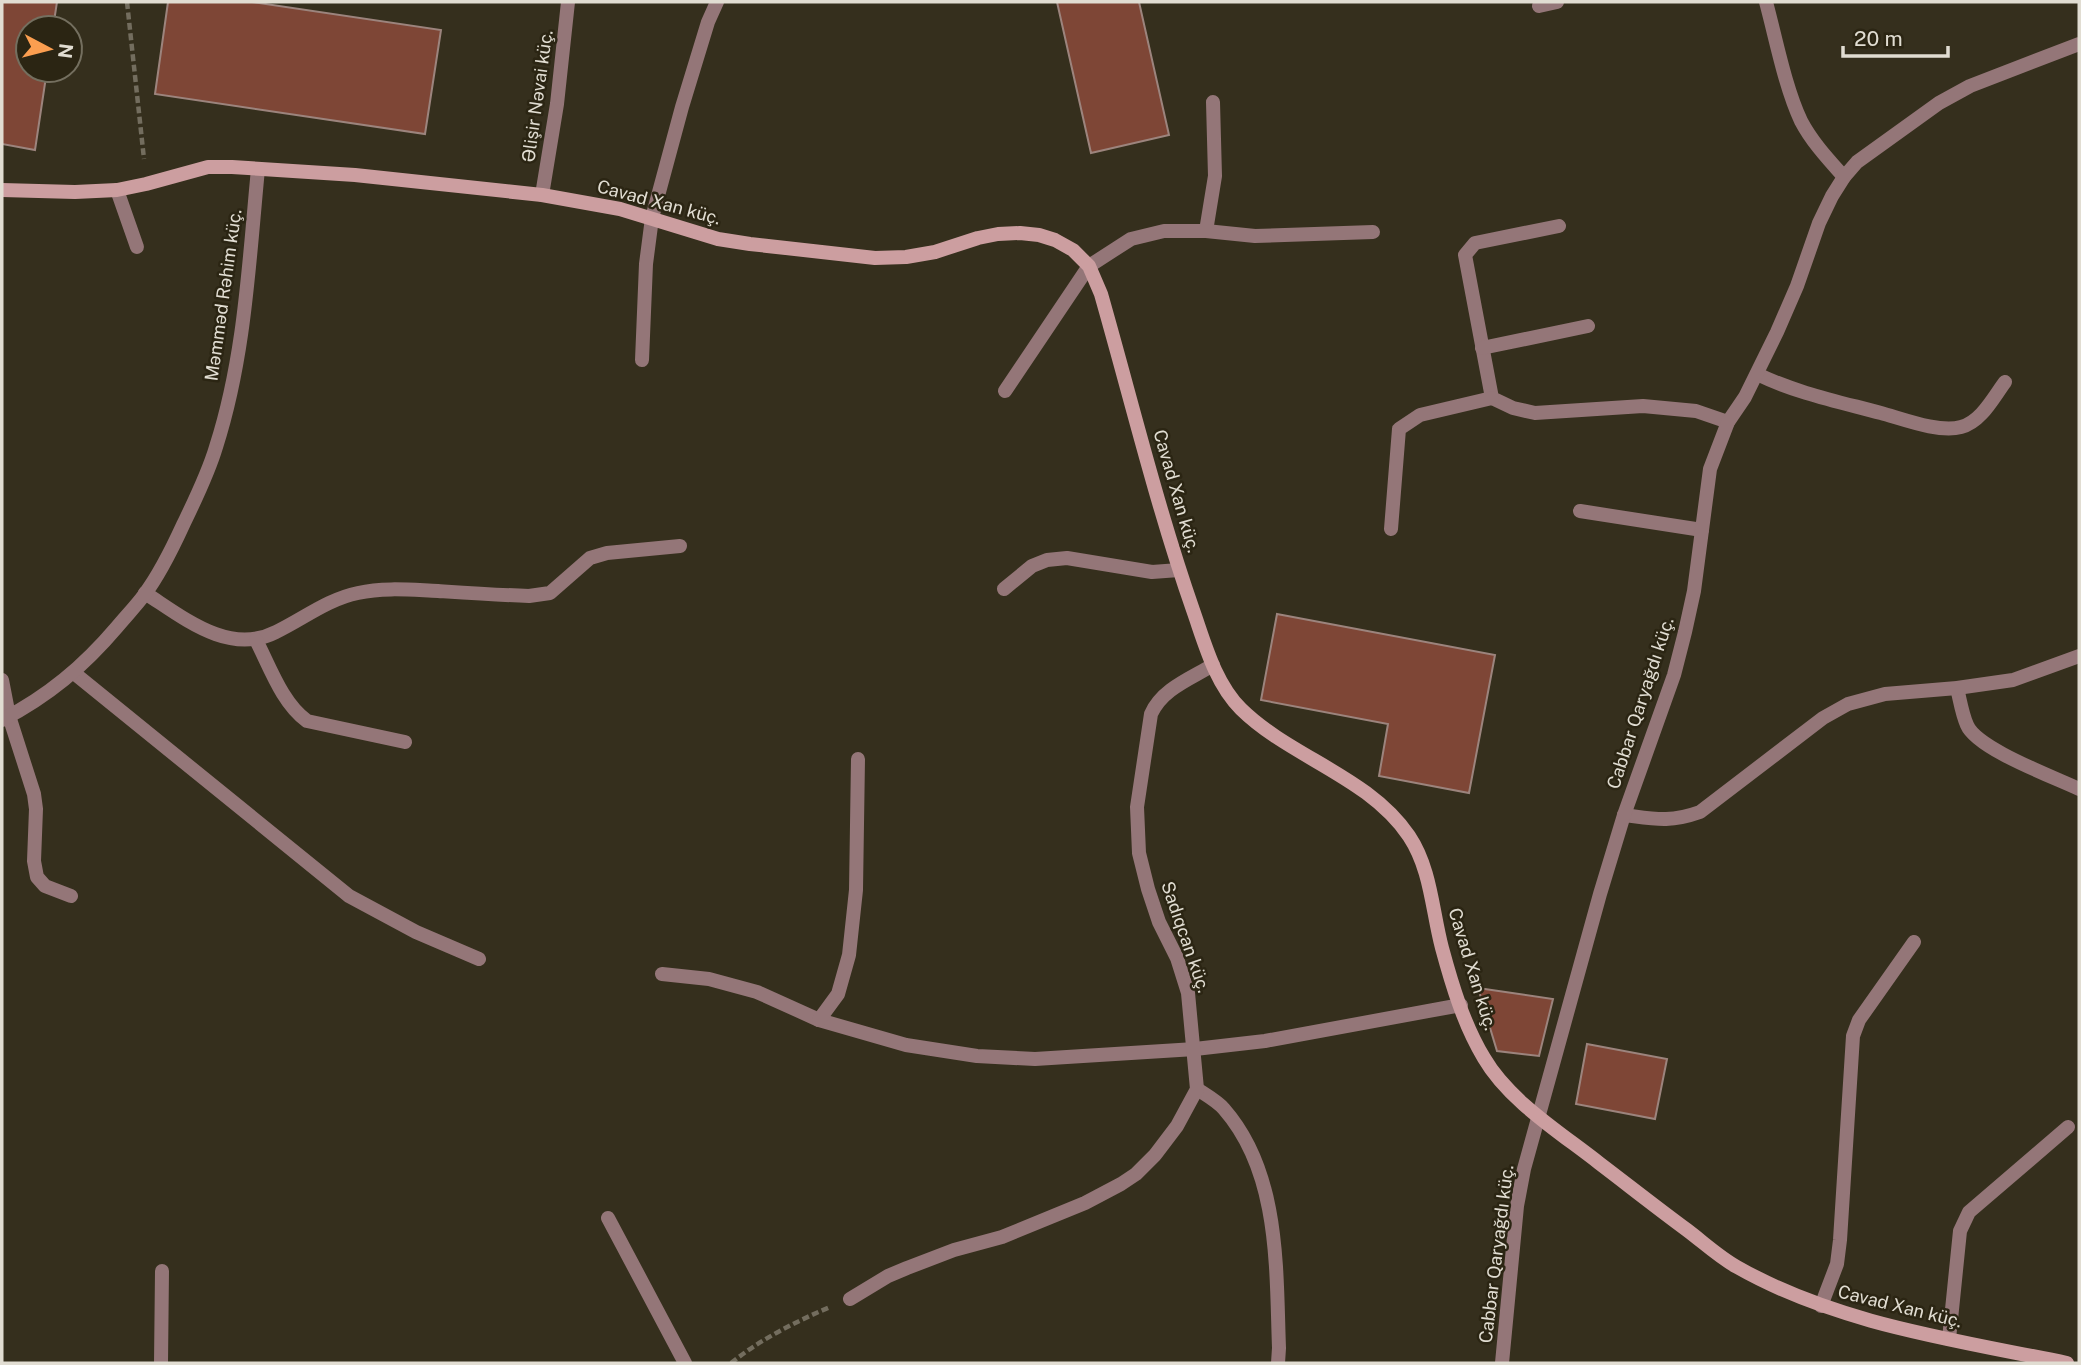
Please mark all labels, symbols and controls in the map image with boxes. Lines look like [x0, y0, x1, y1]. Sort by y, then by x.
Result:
north arrow [14, 14, 84, 84]
scale bar [1843, 14, 1948, 58]
text: 20 m [1854, 26, 1903, 51]
street label: Əlişir Nəvai küç. [517, 29, 557, 163]
text: N [54, 42, 78, 60]
street label: Cavad Xan küç. [595, 175, 723, 229]
street label: Məmməd Rəhim küç. [201, 208, 245, 382]
street label: Cavad Xan küç. [1149, 427, 1205, 555]
street label: Cabbar Qaryağdı küç. [1602, 614, 1678, 792]
street label: Sadıqcan küç. [1157, 879, 1215, 995]
street label: Cavad Xan küç. [1444, 905, 1502, 1033]
street label: Cabbar Qaryağdı küç. [1475, 1164, 1517, 1344]
street label: Cavad Xan küç. [1836, 1280, 1964, 1332]

